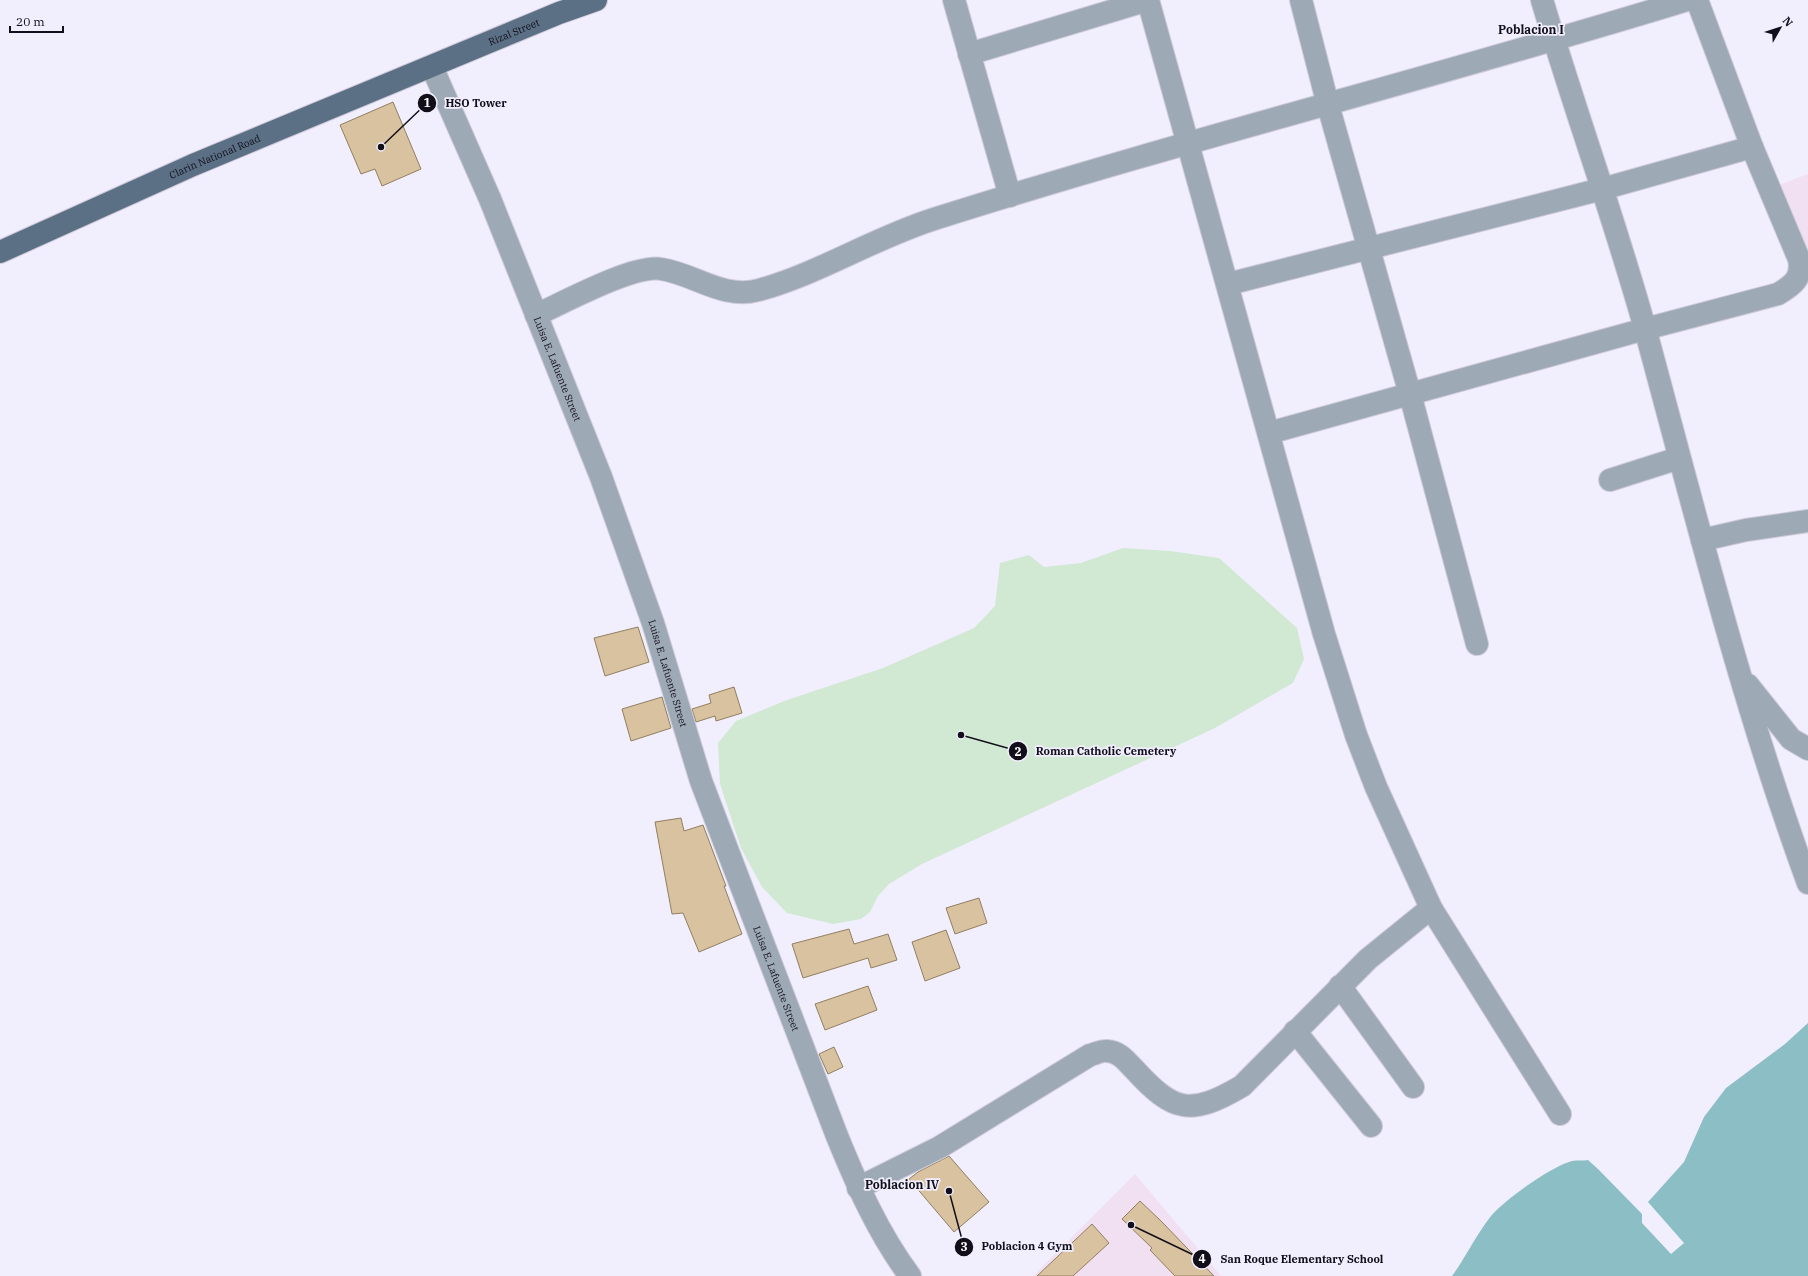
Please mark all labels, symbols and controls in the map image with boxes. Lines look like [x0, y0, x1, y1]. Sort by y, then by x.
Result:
scale bar [10, 8, 63, 34]
north arrow [1760, 8, 1800, 48]
text: 20 m [16, 14, 45, 29]
text: N [1780, 14, 1796, 30]
street label: Rizal Street [486, 15, 542, 48]
district label: Poblacion I [1498, 22, 1564, 37]
callout: HSO Tower [417, 91, 514, 114]
text: 1 [423, 95, 431, 110]
text: HSO Tower [445, 96, 507, 110]
street label: Clarin National Road [167, 131, 262, 181]
street label: Luisa E. Lafuente Street [531, 315, 585, 423]
street label: Luisa E. Lafuente Street [646, 618, 691, 729]
callout: Roman Catholic Cemetery [1008, 740, 1184, 763]
text: 2 [1014, 744, 1022, 759]
text: Roman Catholic Cemetery [1036, 744, 1177, 758]
street label: Luisa E. Lafuente Street [751, 924, 803, 1033]
district label: Poblacion IV [865, 1177, 940, 1192]
callout: Poblacion 4 Gym [954, 1235, 1080, 1258]
text: 3 [960, 1239, 968, 1254]
text: Poblacion 4 Gym [982, 1239, 1073, 1253]
callout: San Roque Elementary School [1192, 1247, 1391, 1270]
text: 4 [1198, 1251, 1206, 1266]
text: San Roque Elementary School [1221, 1252, 1384, 1266]

